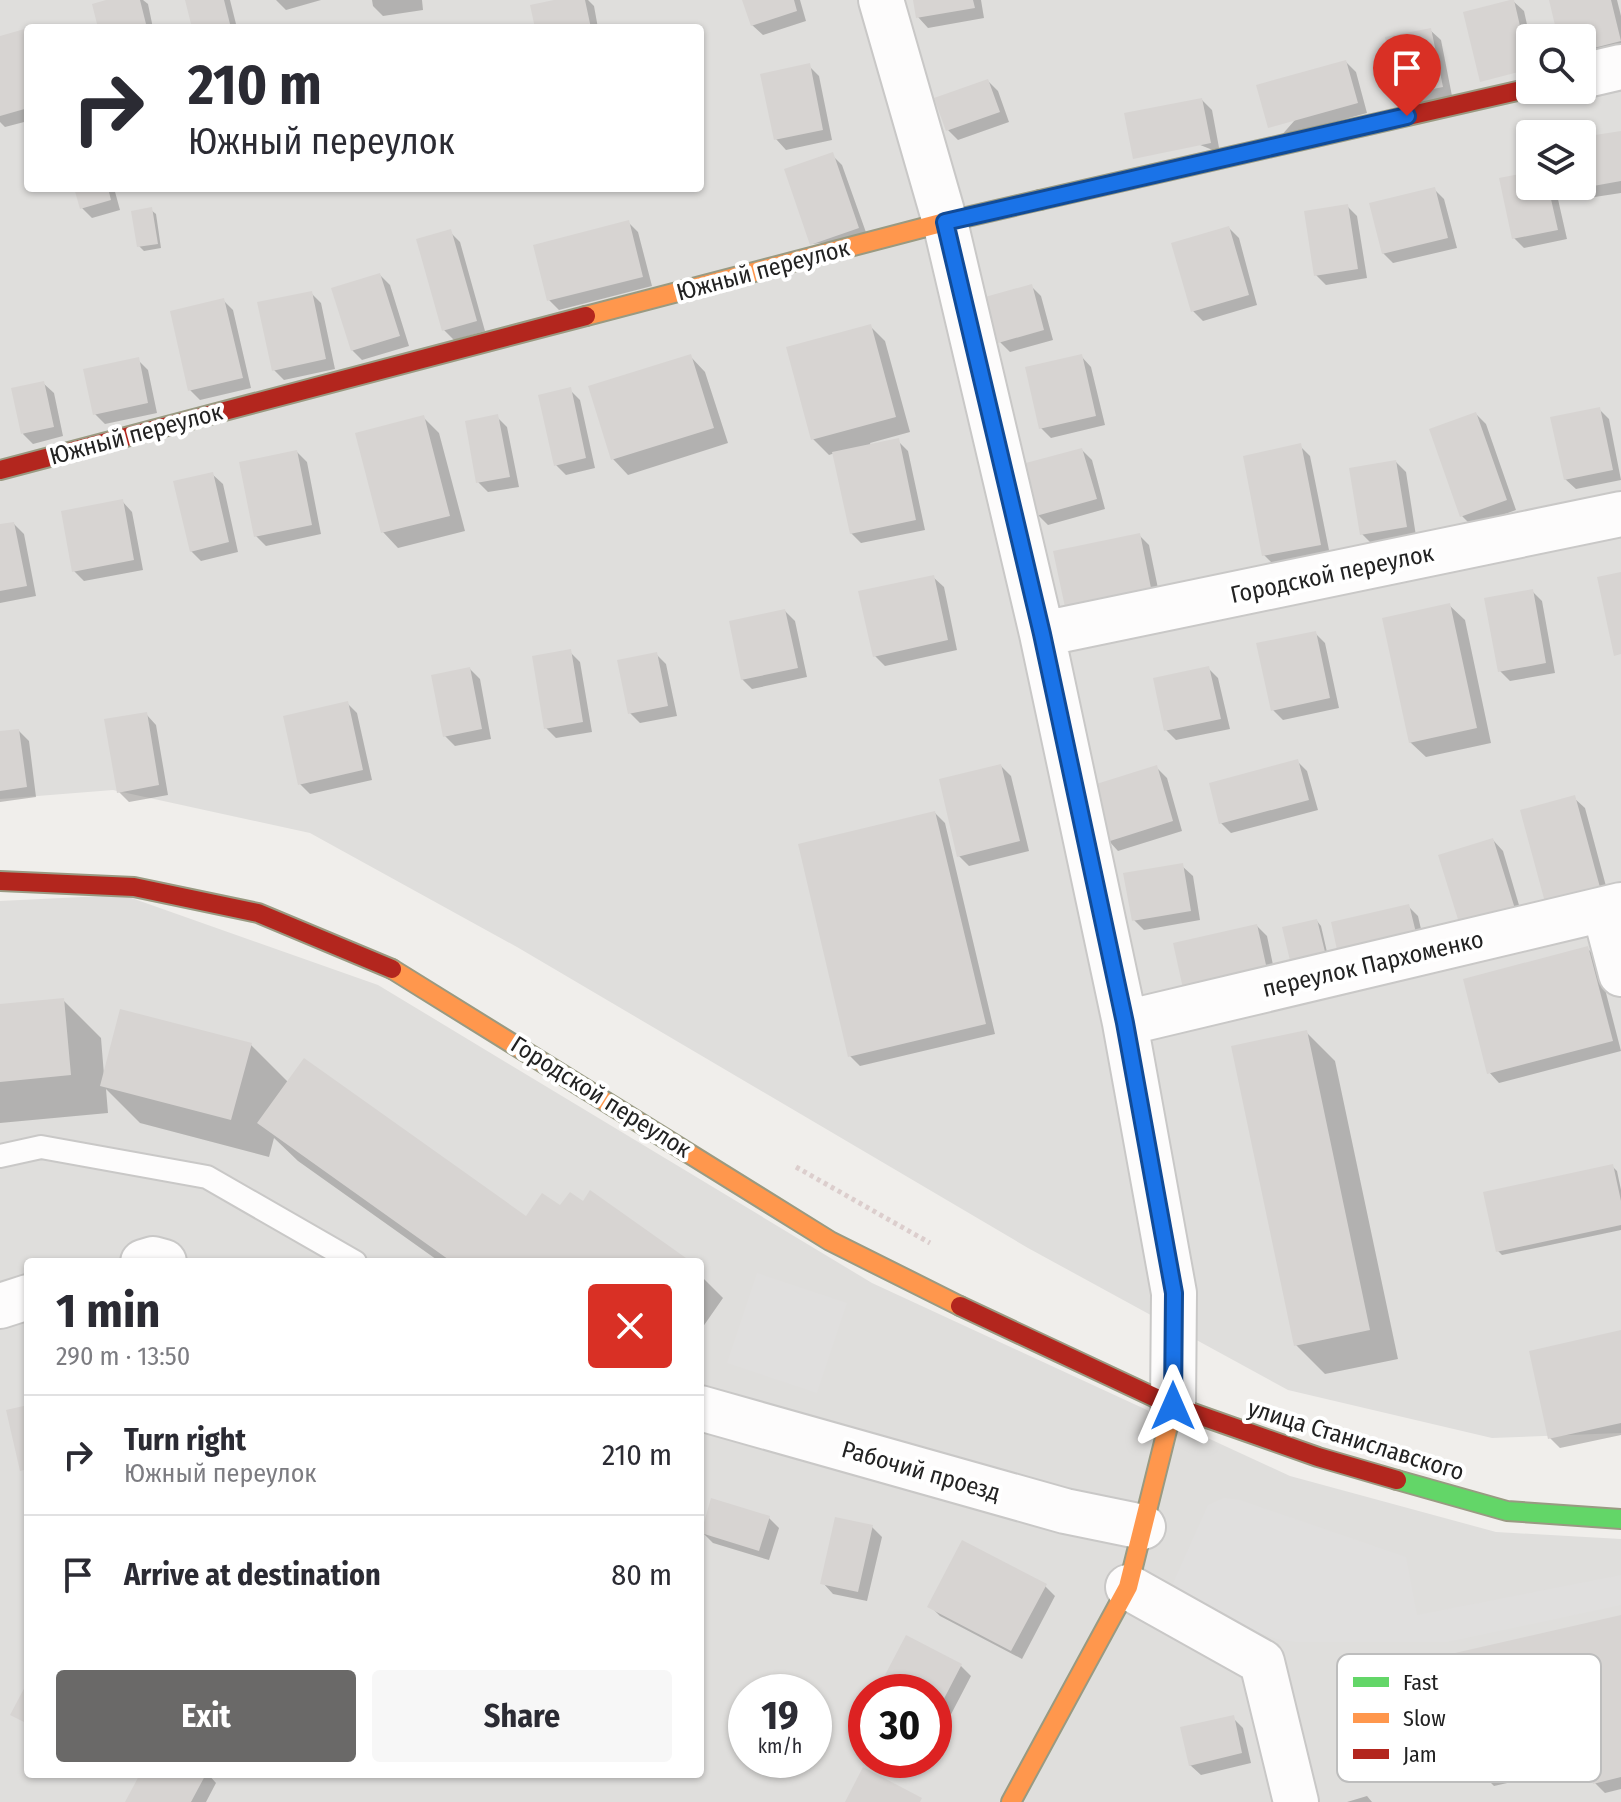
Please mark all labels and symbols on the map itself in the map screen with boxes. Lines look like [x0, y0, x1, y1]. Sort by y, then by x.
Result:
pin [1373, 34, 1441, 116]
street label: Южный переулок [674, 233, 853, 307]
street label: Южный переулок [47, 397, 226, 471]
street label: Городской переулок [1228, 539, 1437, 609]
street label: переулок Пархоменко [1260, 925, 1486, 1003]
street label: Городской переулок [506, 1030, 697, 1164]
position arrow [1131, 1364, 1215, 1448]
street label: улица Станиславского [1244, 1394, 1468, 1486]
street label: Рабочий проезд [839, 1435, 1003, 1507]
legend [1337, 1654, 1601, 1782]
text: Fast [1403, 1669, 1439, 1696]
speed limit sign: 30 [848, 1674, 952, 1778]
text: Slow [1403, 1705, 1446, 1732]
text: Jam [1403, 1741, 1437, 1768]

